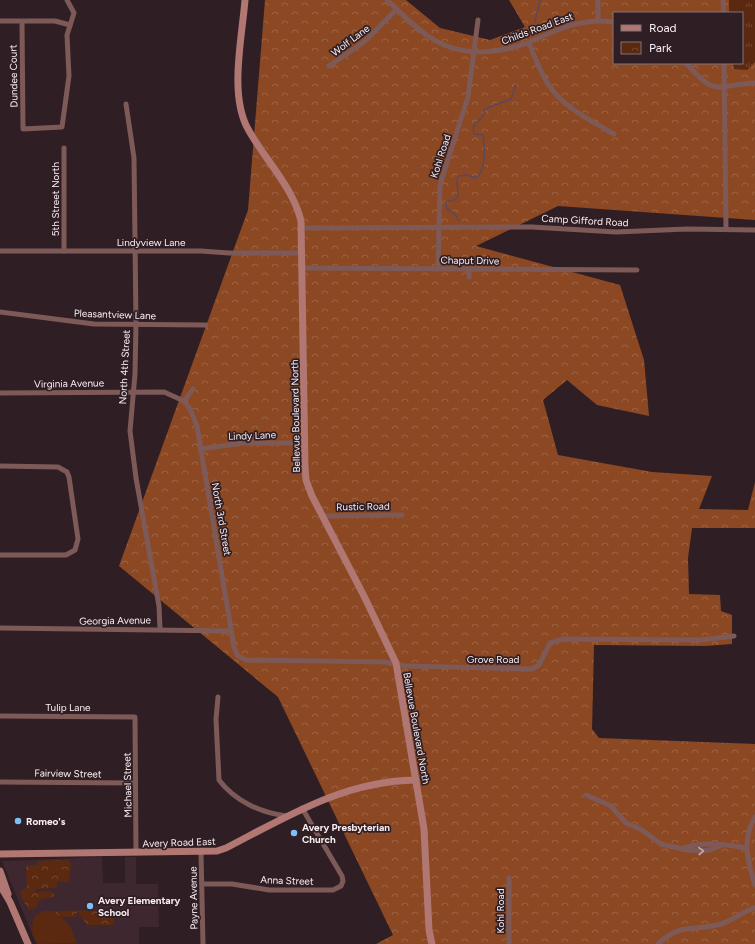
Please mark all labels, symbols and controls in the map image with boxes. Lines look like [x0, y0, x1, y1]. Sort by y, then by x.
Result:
street label: Childs Road East [500, 9, 575, 47]
legend [613, 12, 743, 64]
street label: Wolf Lane [329, 21, 372, 59]
text: Road [649, 21, 677, 35]
text: Park [649, 41, 672, 55]
street label: Dundee Court [6, 44, 21, 108]
street label: Kohl Road [427, 133, 454, 180]
street label: 5th Street North [49, 161, 62, 236]
street label: Camp Gifford Road [541, 212, 629, 229]
street label: Lindyview Lane [117, 236, 186, 249]
street label: Chaput Drive [440, 253, 500, 268]
street label: Pleasantview Lane [74, 307, 157, 322]
street label: North 4th Street [116, 329, 133, 405]
street label: Bellevue Boulevard North [288, 359, 303, 473]
street label: Virginia Avenue [34, 376, 105, 391]
street label: Lindy Lane [228, 428, 277, 443]
street label: North 3rd Street [209, 482, 234, 557]
street label: Rustic Road [336, 500, 390, 513]
street label: Georgia Avenue [79, 613, 152, 628]
street label: Grove Road [467, 653, 519, 666]
street label: Bellevue Boulevard North [400, 671, 433, 785]
street label: Tulip Lane [46, 701, 91, 714]
street label: Michael Street [120, 752, 135, 818]
street label: Fairview Street [34, 766, 102, 781]
place label: Romeo's [26, 815, 66, 828]
marker: Romeo's [13, 816, 23, 826]
place label: Avery Presbyterian Church [302, 821, 390, 846]
marker: Avery Presbyterian Church [289, 828, 299, 838]
street label: Avery Road East [142, 835, 216, 850]
one-way arrow [698, 846, 704, 855]
street label: Payne Avenue [186, 866, 201, 930]
street label: Anna Street [260, 873, 314, 888]
street label: Kohl Road [494, 888, 507, 934]
place label: Avery Elementary School [98, 894, 180, 919]
marker: Avery Elementary School [85, 901, 95, 911]

